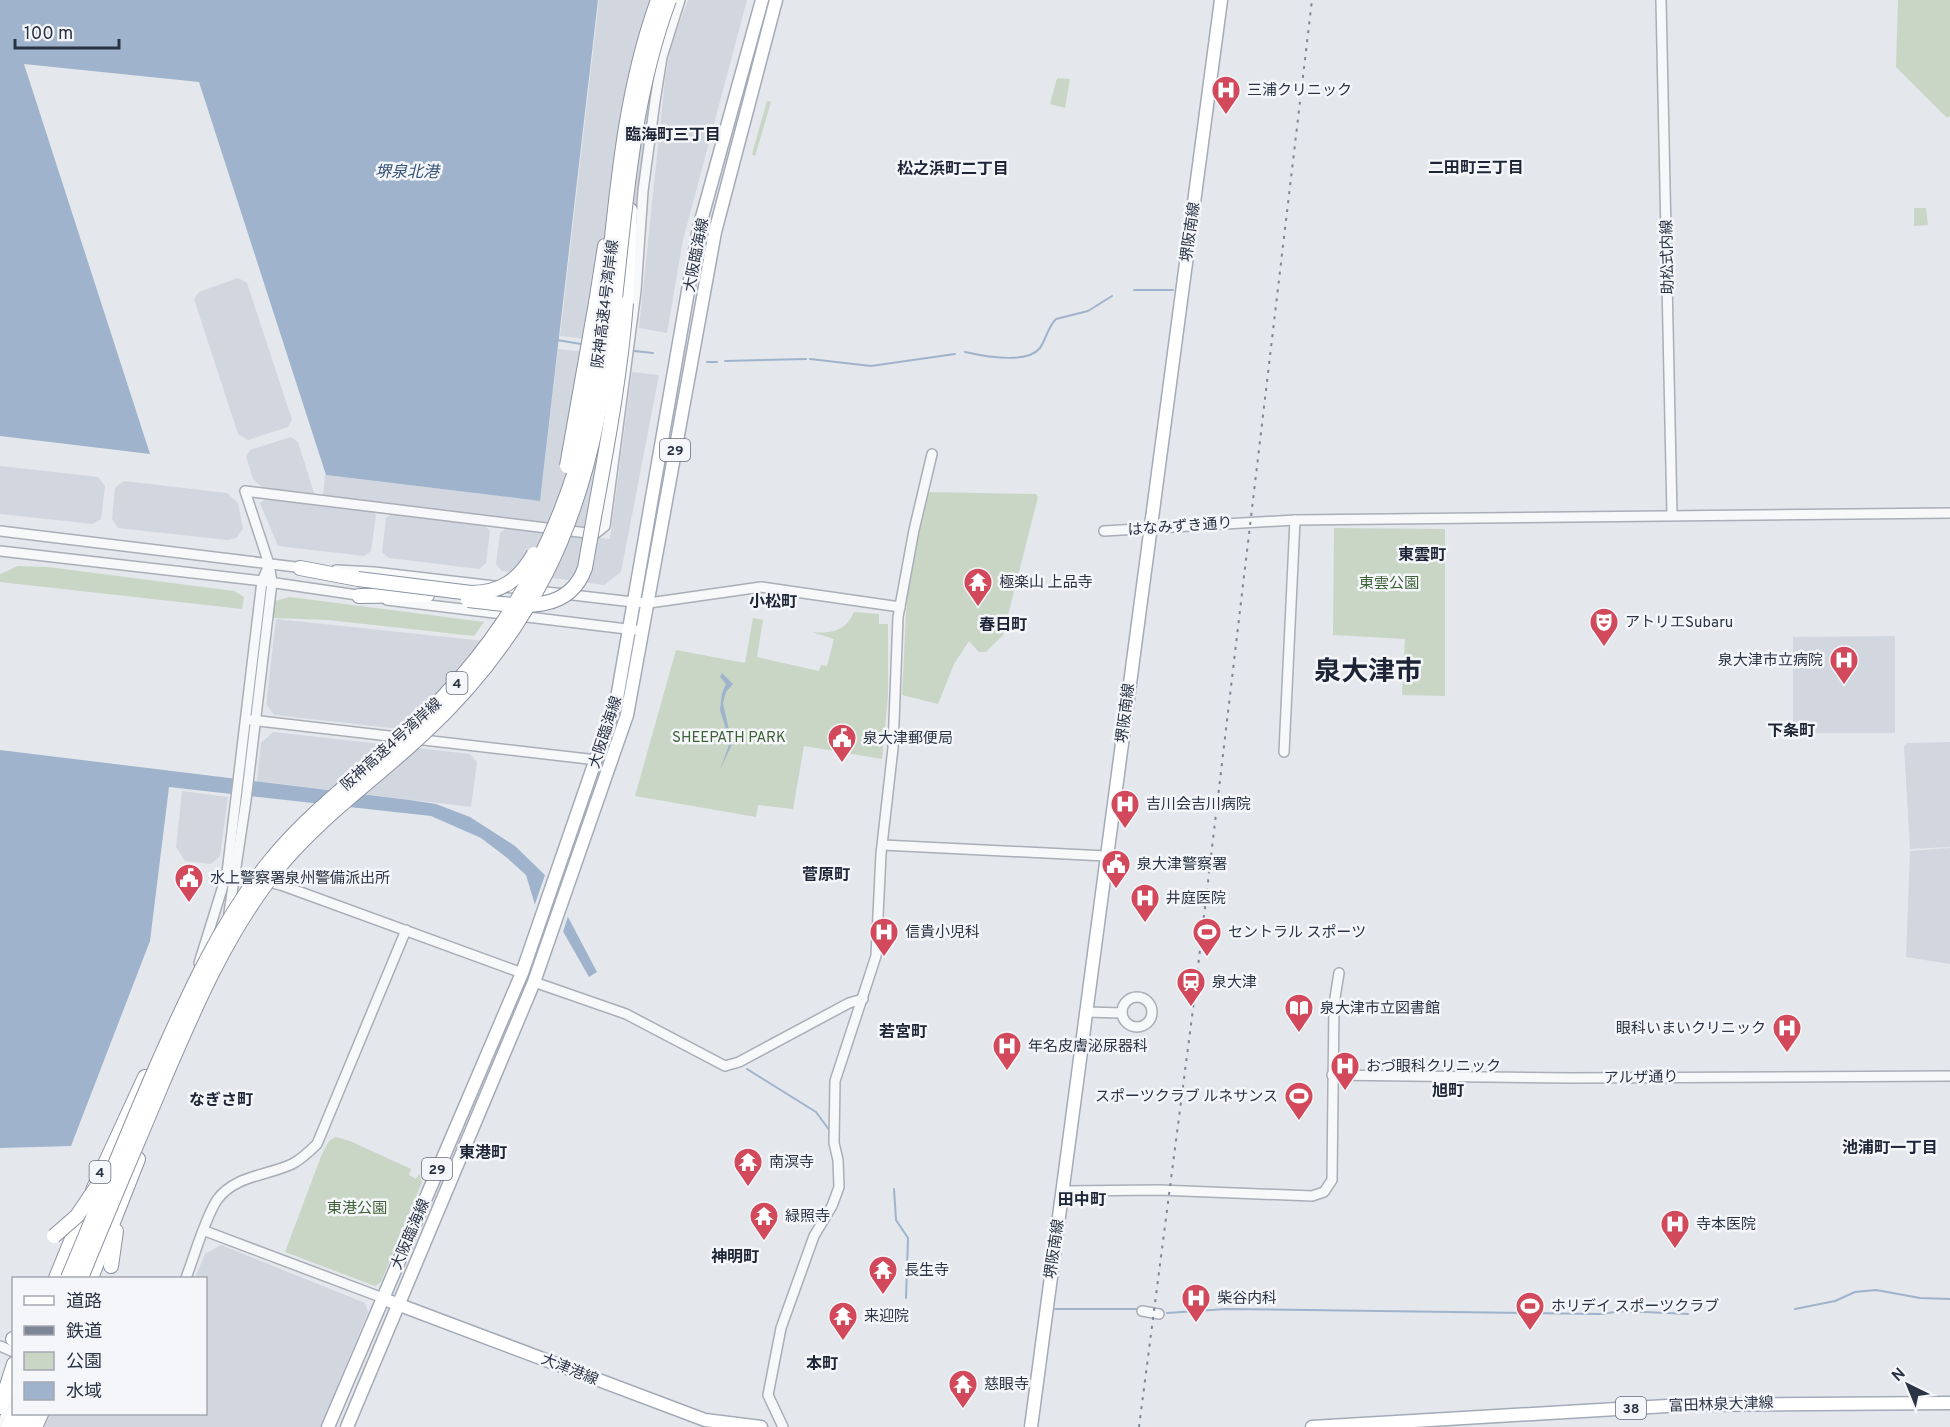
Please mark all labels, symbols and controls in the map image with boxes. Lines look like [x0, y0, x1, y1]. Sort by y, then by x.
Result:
scale bar [15, 12, 118, 50]
text: 100 m [24, 23, 73, 46]
hospital icon: 三浦クリニック [1210, 74, 1242, 116]
place label: 三浦クリニック [1247, 81, 1352, 101]
district label: 臨海町三丁目 [625, 126, 721, 146]
district label: 二田町三丁目 [1428, 159, 1524, 179]
district label: 松之浜町二丁目 [897, 160, 1009, 180]
water label: 堺泉北港 [375, 163, 441, 183]
street label: 堺阪南線 [1178, 201, 1205, 263]
street label: 大阪臨海線 [681, 217, 714, 294]
street label: 助松式内線 [1658, 219, 1679, 295]
street label: 阪神高速4号湾岸線 [589, 239, 624, 370]
road number: 29 [660, 439, 690, 461]
street label: はなみずき通り [1127, 514, 1233, 541]
district label: 東雲町 [1398, 546, 1446, 566]
temple icon: 極楽山 上品寺 [962, 566, 994, 608]
place label: 極楽山 上品寺 [999, 574, 1093, 593]
park label: 東雲公園 [1359, 575, 1419, 594]
district label: 小松町 [749, 593, 797, 613]
theatre icon: アトリエSubaru [1588, 606, 1620, 648]
place label: アトリエSubaru [1625, 614, 1733, 633]
district label: 春日町 [979, 616, 1027, 636]
hospital icon: 泉大津市立病院 [1828, 644, 1860, 686]
place label: 泉大津市立病院 [1718, 652, 1823, 671]
district label: 泉大津市 [1314, 656, 1422, 690]
road number: 4 [446, 672, 468, 694]
street label: 堺阪南線 [1113, 682, 1140, 744]
street label: 大阪臨海線 [586, 694, 627, 771]
street label: 阪神高速4号湾岸線 [338, 695, 446, 795]
public building icon: 泉大津郵便局 [826, 722, 858, 764]
district label: 下条町 [1767, 722, 1815, 742]
park label: SHEEPATH PARK [672, 729, 786, 748]
place label: 泉大津郵便局 [863, 730, 953, 749]
hospital icon: 吉川会吉川病院 [1109, 788, 1141, 830]
place label: 吉川会吉川病院 [1146, 796, 1251, 815]
public building icon: 泉大津警察署 [1100, 848, 1132, 890]
place label: 泉大津警察署 [1137, 856, 1227, 875]
public building icon: 水上警察署泉州警備派出所 [173, 862, 205, 904]
district label: 菅原町 [802, 866, 850, 886]
place label: 水上警察署泉州警備派出所 [210, 869, 390, 889]
hospital icon: 井庭医院 [1129, 882, 1161, 924]
place label: 井庭医院 [1166, 889, 1226, 909]
hospital icon: 信貴小児科 [868, 916, 900, 958]
sports icon: セントラル スポーツ [1191, 916, 1223, 958]
place label: 信貴小児科 [905, 924, 980, 943]
place label: セントラル スポーツ [1228, 924, 1366, 943]
station icon: 泉大津 [1175, 966, 1207, 1008]
place label: 泉大津 [1212, 974, 1257, 993]
library icon: 泉大津市立図書館 [1283, 992, 1315, 1034]
place label: 泉大津市立図書館 [1320, 1000, 1440, 1019]
hospital icon: 眼科いまいクリニック [1771, 1012, 1803, 1054]
place label: 眼科いまいクリニック [1616, 1020, 1766, 1039]
district label: 若宮町 [879, 1023, 927, 1043]
hospital icon: 年名皮膚泌尿器科 [991, 1030, 1023, 1072]
place label: 年名皮膚泌尿器科 [1028, 1038, 1148, 1057]
hospital icon: おづ眼科クリニック [1329, 1050, 1361, 1092]
place label: おづ眼科クリニック [1366, 1058, 1501, 1077]
street label: アルザ通り [1603, 1068, 1679, 1089]
sports icon: スポーツクラブ ルネサンス [1283, 1080, 1315, 1122]
district label: 旭町 [1432, 1082, 1464, 1102]
place label: スポーツクラブ ルネサンス [1095, 1088, 1278, 1107]
district label: なぎさ町 [189, 1091, 253, 1111]
district label: 池浦町一丁目 [1842, 1138, 1938, 1159]
district label: 東港町 [459, 1144, 507, 1164]
temple icon: 南溟寺 [732, 1146, 764, 1188]
place label: 南溟寺 [769, 1154, 814, 1173]
road number: 29 [422, 1158, 452, 1180]
road number: 4 [90, 1161, 110, 1183]
district label: 田中町 [1058, 1191, 1106, 1211]
street label: 大阪臨海線 [388, 1196, 435, 1273]
park label: 東港公園 [327, 1200, 387, 1219]
temple icon: 緑照寺 [748, 1200, 780, 1242]
place label: 緑照寺 [785, 1208, 830, 1227]
hospital icon: 寺本医院 [1659, 1208, 1691, 1250]
place label: 寺本医院 [1696, 1216, 1756, 1235]
street label: 堺阪南線 [1042, 1218, 1069, 1280]
district label: 神明町 [711, 1247, 759, 1268]
temple icon: 長生寺 [867, 1254, 899, 1296]
place label: 長生寺 [904, 1262, 949, 1281]
legend [12, 1277, 207, 1415]
hospital icon: 柴谷内科 [1180, 1282, 1212, 1324]
place label: 柴谷内科 [1217, 1290, 1277, 1309]
sports icon: ホリデイ スポーツクラブ [1514, 1290, 1546, 1332]
text: 道路 [66, 1291, 102, 1314]
place label: ホリデイ スポーツクラブ [1551, 1298, 1719, 1317]
temple icon: 来迎院 [827, 1300, 859, 1342]
place label: 来迎院 [864, 1308, 909, 1327]
text: 鉄道 [66, 1321, 102, 1344]
street label: 大津港線 [538, 1350, 601, 1390]
text: 公園 [66, 1351, 102, 1374]
district label: 本町 [806, 1355, 838, 1375]
north arrow [1878, 1355, 1938, 1415]
text: N [1888, 1364, 1910, 1387]
temple icon: 慈眼寺 [947, 1368, 979, 1410]
place label: 慈眼寺 [984, 1376, 1029, 1395]
text: 水域 [66, 1381, 102, 1404]
street label: 富田林泉大津線 [1668, 1394, 1774, 1417]
road number: 38 [1616, 1397, 1646, 1419]

